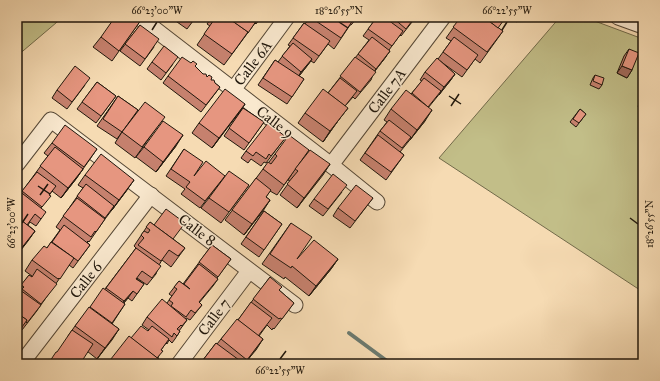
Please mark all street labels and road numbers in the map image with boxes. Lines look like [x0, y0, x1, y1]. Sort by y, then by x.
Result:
street label: Calle 6A [230, 37, 276, 89]
street label: Calle 7A [364, 65, 410, 117]
street label: Calle 9 [253, 102, 297, 142]
street label: Calle 8 [175, 210, 219, 250]
street label: Calle 6 [66, 257, 107, 302]
street label: Calle 7 [194, 295, 234, 339]

